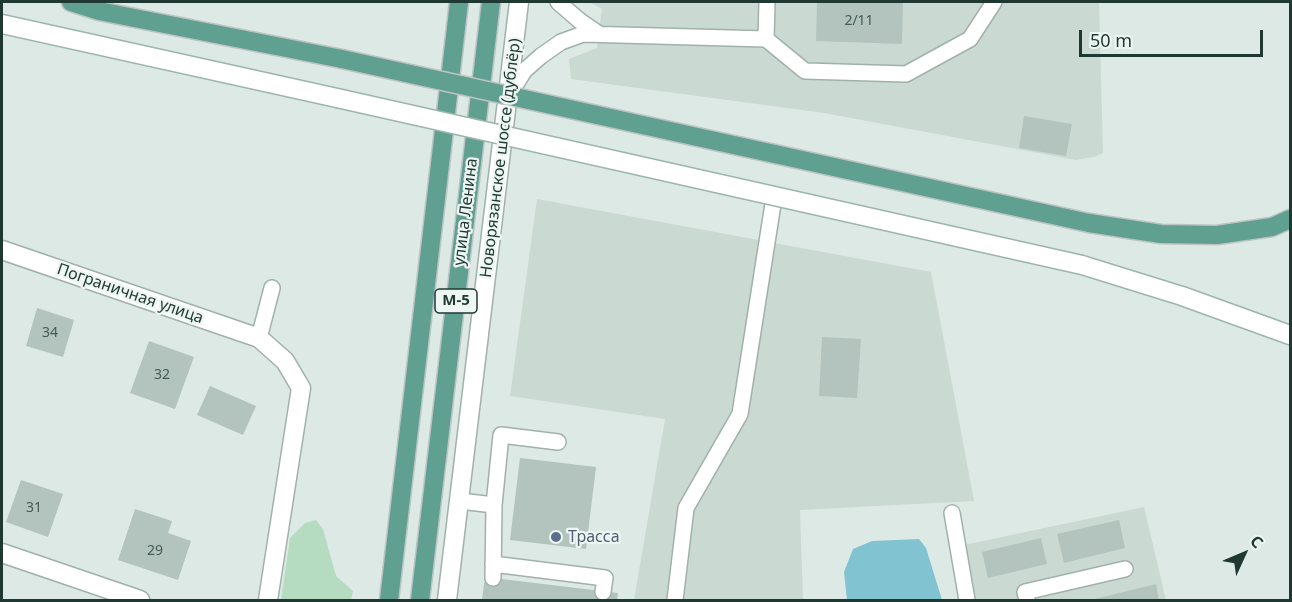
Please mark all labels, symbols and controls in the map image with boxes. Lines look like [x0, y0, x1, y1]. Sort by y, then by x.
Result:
house number: 2/11 [844, 13, 874, 29]
scale bar [1082, 18, 1266, 56]
text: 50 m [1090, 28, 1132, 52]
street label: Новорязанское шоссе (дублёр) [477, 37, 525, 279]
street label: улица Ленина [450, 157, 482, 267]
street label: Пограничная улица [54, 260, 206, 328]
road number: М-5 [435, 289, 477, 313]
house number: 34 [42, 325, 58, 341]
house number: 32 [154, 367, 170, 383]
house number: 31 [26, 500, 42, 516]
north arrow [1214, 524, 1274, 584]
place label: Трасса [568, 527, 620, 547]
marker: Трасса [549, 530, 563, 544]
text: С [1245, 530, 1268, 553]
house number: 29 [147, 543, 163, 559]

